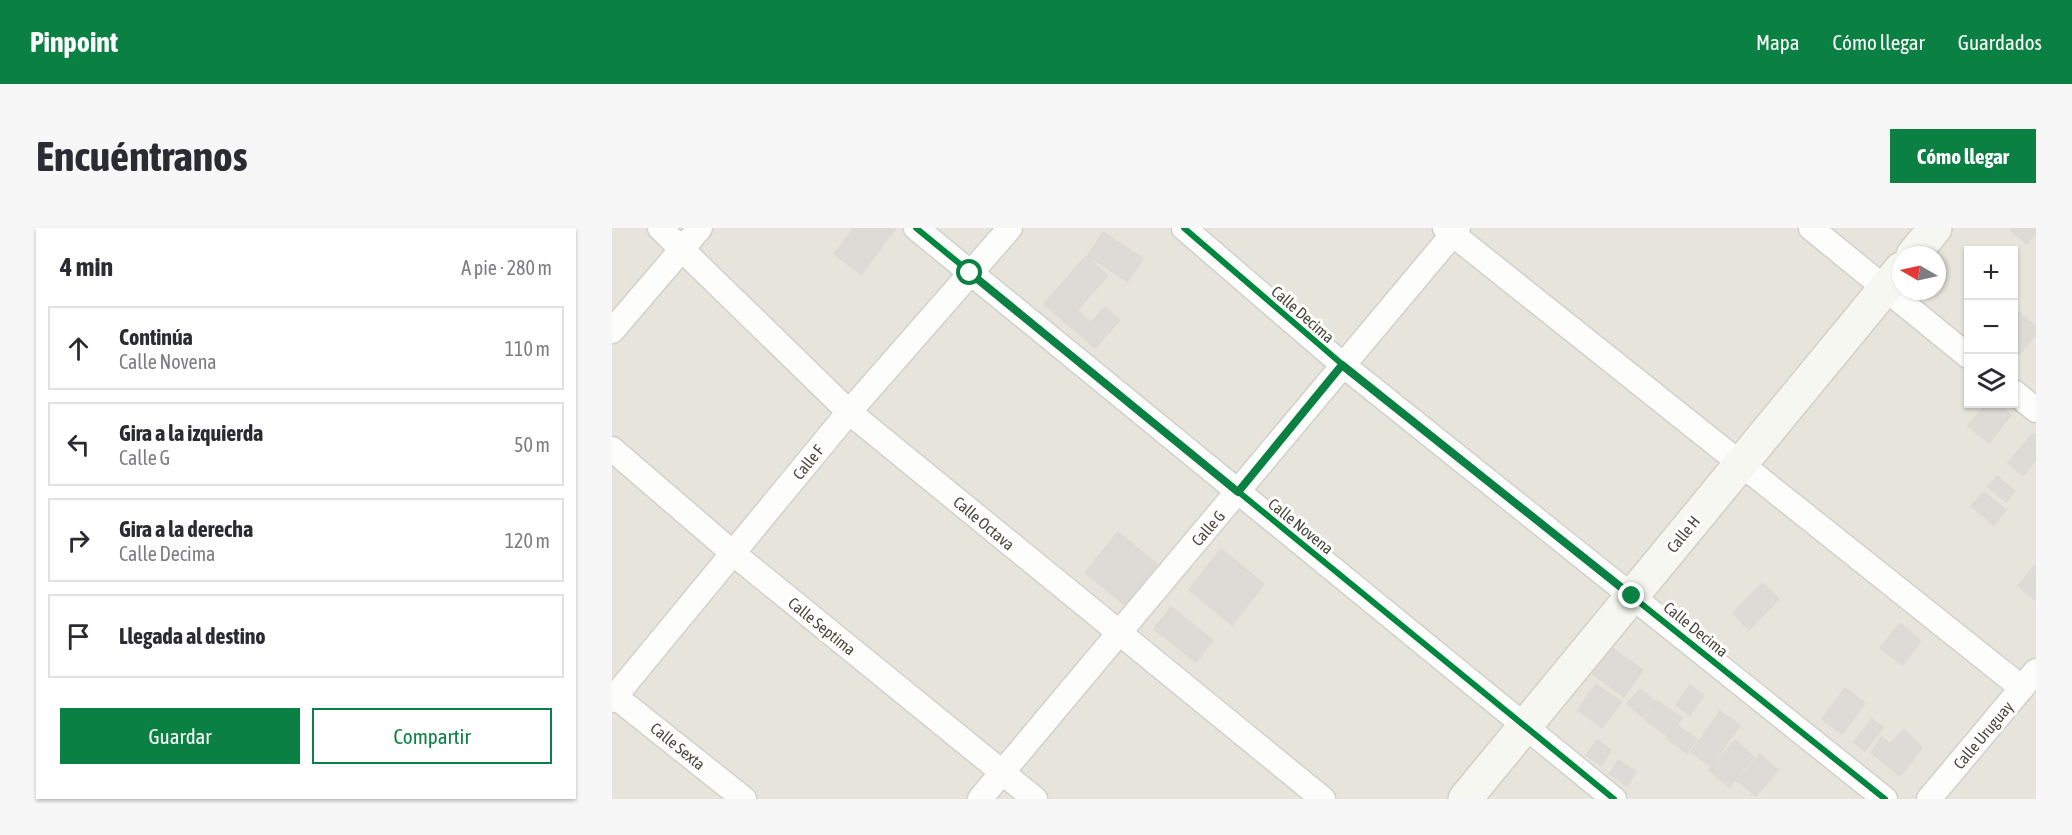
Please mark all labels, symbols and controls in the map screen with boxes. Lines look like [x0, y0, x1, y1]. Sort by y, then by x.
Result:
text: Pinpoint [30, 26, 118, 58]
text: Mapa [1756, 30, 1800, 54]
text: Cómo llegar [1833, 30, 1925, 54]
text: Guardados [1958, 30, 2042, 54]
button: Cómo llegar [1890, 129, 2036, 183]
text: Encuéntranos [36, 132, 248, 180]
north arrow [1892, 246, 1946, 300]
map controls [1964, 246, 2018, 408]
button: + [1964, 246, 2018, 300]
text: 4 min [60, 252, 113, 282]
text: A pie · 280 m [461, 256, 552, 279]
route start [956, 259, 982, 285]
street label: Calle Decima [1268, 282, 1338, 346]
button: − [1964, 300, 2018, 354]
text: Continúa [119, 324, 193, 350]
icon: ahead [62, 332, 95, 365]
text: 110 m [505, 337, 550, 360]
text: Calle Novena [119, 350, 217, 373]
button: layers [1964, 354, 2018, 408]
text: Gira a la izquierda [119, 420, 263, 446]
icon: left [62, 428, 95, 461]
text: 50 m [514, 433, 550, 456]
street label: Calle F [789, 441, 828, 483]
text: Calle G [119, 446, 170, 469]
street label: Calle Octava [950, 492, 1018, 554]
street label: Calle Novena [1265, 494, 1337, 558]
street label: Calle G [1188, 507, 1228, 549]
street label: Calle H [1663, 512, 1703, 556]
text: Gira a la derecha [119, 516, 253, 542]
icon: right [62, 524, 95, 557]
text: 120 m [505, 529, 550, 552]
text: Calle Decima [119, 542, 215, 565]
route end [1618, 582, 1644, 608]
street label: Calle Septima [784, 593, 859, 659]
street label: Calle Decima [1660, 598, 1732, 660]
icon: arrive [62, 620, 95, 653]
text: Llegada al destino [119, 623, 266, 649]
street label: Calle Uruguay [1949, 697, 2018, 773]
button: Guardar [60, 708, 300, 764]
button: Compartir [312, 708, 552, 764]
street label: Calle Sexta [647, 719, 709, 773]

